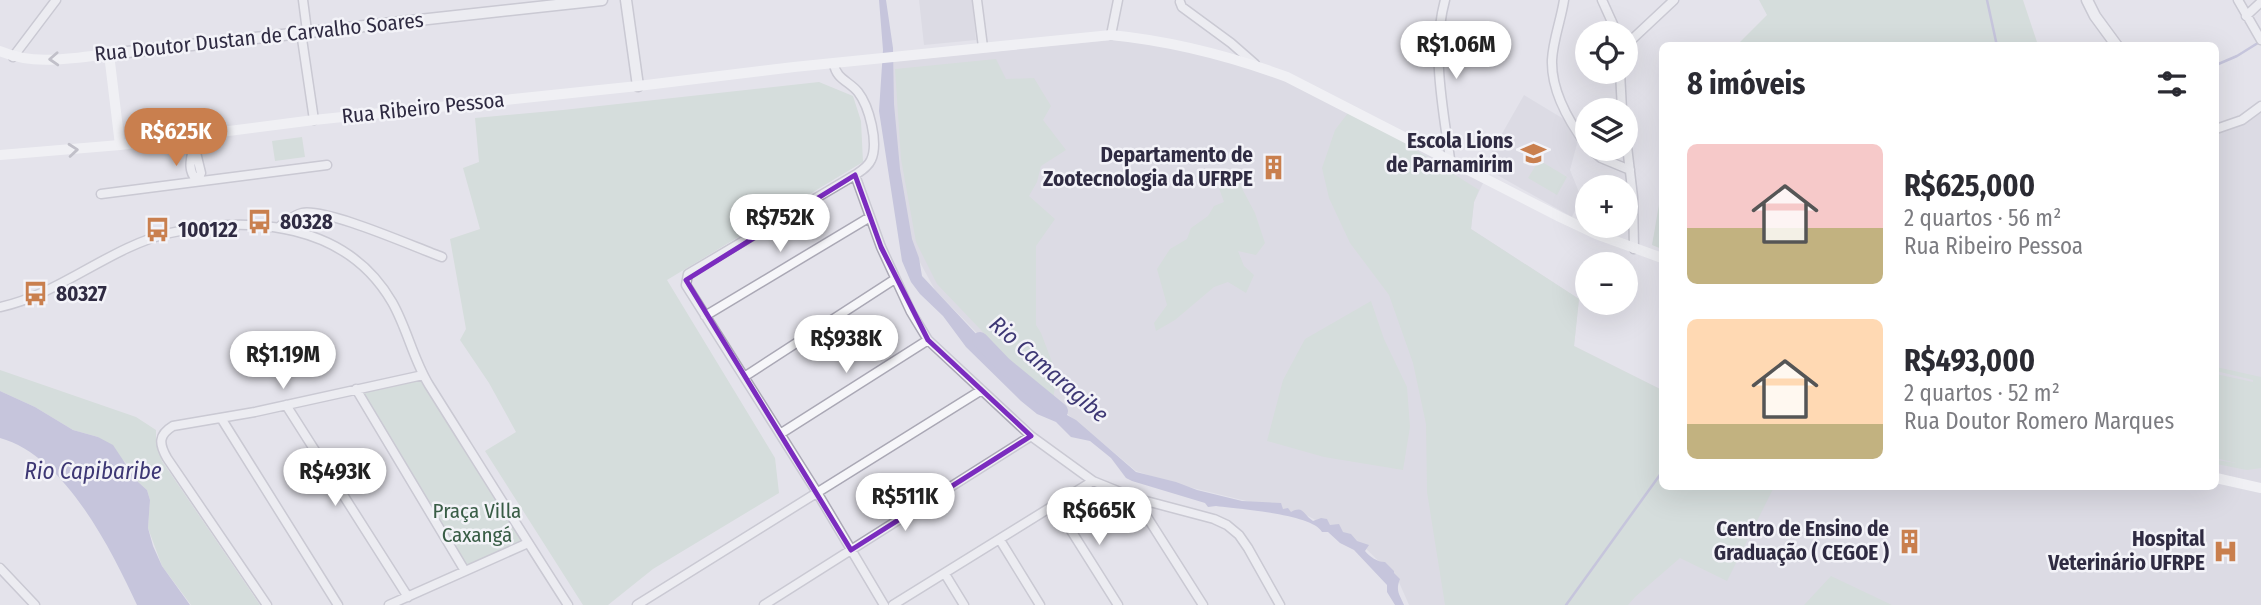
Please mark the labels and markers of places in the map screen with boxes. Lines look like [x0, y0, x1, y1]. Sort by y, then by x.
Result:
pin: R$1.06M [1391, 22, 1521, 81]
pin: R$625K [119, 108, 233, 168]
place label: Escola Lions de Parnamirim [1386, 128, 1513, 178]
school or university icon: Escola Lions de Parnamirim [1519, 139, 1547, 167]
place label: Departamento de Zootecnologia da UFRPE [1043, 142, 1253, 192]
building icon: Departamento de Zootecnologia da UFRPE [1259, 153, 1287, 181]
pin: R$752K [723, 194, 837, 254]
bus stop icon: 80328 [246, 208, 274, 236]
place label: 80328 [280, 209, 333, 235]
bus stop icon: 100122 [144, 216, 172, 244]
place label: 100122 [178, 217, 238, 243]
bus stop icon: 80327 [22, 280, 50, 308]
place label: 80327 [56, 281, 107, 307]
pin: R$938K [789, 316, 903, 375]
pin: R$1.19M [218, 332, 348, 391]
pin: R$493K [278, 448, 392, 508]
pin: R$511K [848, 474, 962, 533]
pin: R$665K [1042, 488, 1156, 547]
place label: Centro de Ensino de Graduação ( CEGOE ) [1714, 516, 1889, 566]
place label: Hospital Veterinário UFRPE [2047, 526, 2205, 576]
building icon: Centro de Ensino de Graduação ( CEGOE ) [1895, 527, 1923, 555]
hospital icon: Hospital Veterinário UFRPE [2211, 537, 2239, 565]

